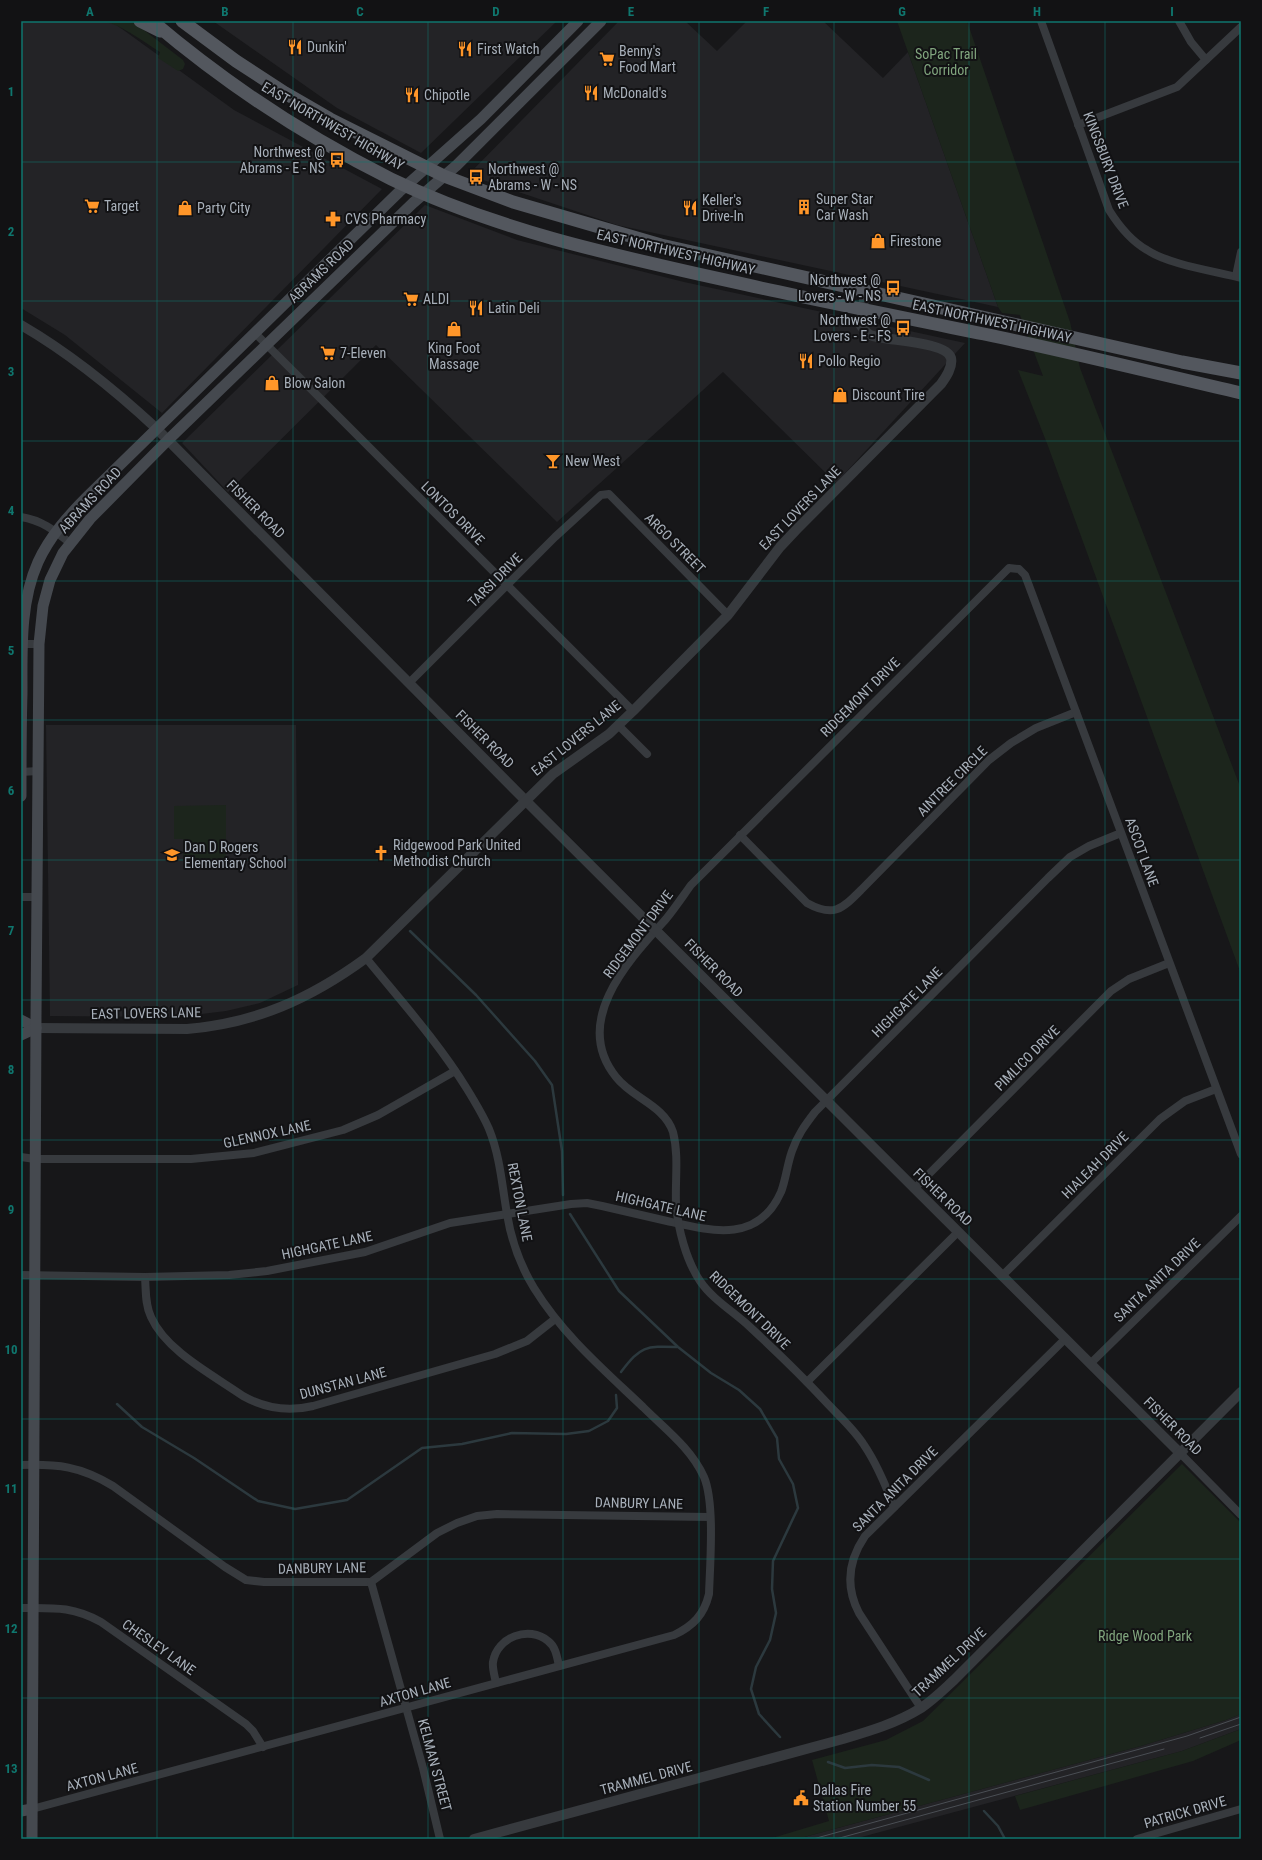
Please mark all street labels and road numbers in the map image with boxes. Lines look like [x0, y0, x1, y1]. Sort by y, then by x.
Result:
street label: EAST NORTHWEST HIGHWAY [259, 79, 408, 174]
street label: KINGSBURY DRIVE [1080, 109, 1132, 211]
street label: EAST NORTHWEST HIGHWAY [595, 226, 757, 278]
street label: ABRAMS ROAD [285, 236, 357, 306]
street label: EAST NORTHWEST HIGHWAY [911, 296, 1073, 346]
street label: EAST LOVERS LANE [756, 463, 844, 553]
street label: ABRAMS ROAD [55, 464, 125, 536]
street label: FISHER ROAD [224, 477, 288, 541]
street label: LONTOS DRIVE [418, 478, 488, 548]
street label: ARGO STREET [642, 510, 708, 576]
street label: TARSI DRIVE [465, 550, 525, 610]
street label: RIDGEMONT DRIVE [817, 654, 903, 740]
street label: EAST LOVERS LANE [528, 697, 624, 779]
street label: FISHER ROAD [453, 707, 517, 771]
street label: AINTREE CIRCLE [914, 743, 990, 819]
street label: ASCOT LANE [1122, 815, 1162, 889]
street label: RIDGEMONT DRIVE [600, 887, 676, 981]
street label: FISHER ROAD [682, 936, 746, 1000]
street label: HIGHGATE LANE [869, 964, 945, 1040]
street label: EAST LOVERS LANE [91, 1004, 201, 1022]
street label: PIMLICO DRIVE [991, 1022, 1063, 1094]
street label: GLENNOX LANE [222, 1117, 312, 1151]
street label: HIALEAH DRIVE [1058, 1128, 1132, 1202]
street label: REXTON LANE [505, 1161, 535, 1243]
street label: FISHER ROAD [910, 1165, 976, 1229]
street label: HIGHGATE LANE [614, 1188, 708, 1224]
street label: HIGHGATE LANE [280, 1228, 374, 1262]
street label: SANTA ANITA DRIVE [1111, 1235, 1203, 1325]
street label: RIDGEMONT DRIVE [706, 1268, 794, 1352]
street label: DUNSTAN LANE [298, 1364, 388, 1402]
street label: FISHER ROAD [1141, 1394, 1205, 1458]
street label: SANTA ANITA DRIVE [849, 1443, 941, 1535]
street label: DANBURY LANE [595, 1494, 683, 1512]
street label: DANBURY LANE [278, 1559, 366, 1577]
street label: CHESLEY LANE [119, 1616, 199, 1678]
street label: TRAMMEL DRIVE [909, 1624, 989, 1700]
street label: AXTON LANE [377, 1674, 453, 1710]
street label: KELMAN STREET [415, 1717, 455, 1813]
street label: TRAMMEL DRIVE [598, 1758, 694, 1798]
street label: AXTON LANE [64, 1760, 140, 1794]
street label: PATRICK DRIVE [1142, 1793, 1228, 1831]

